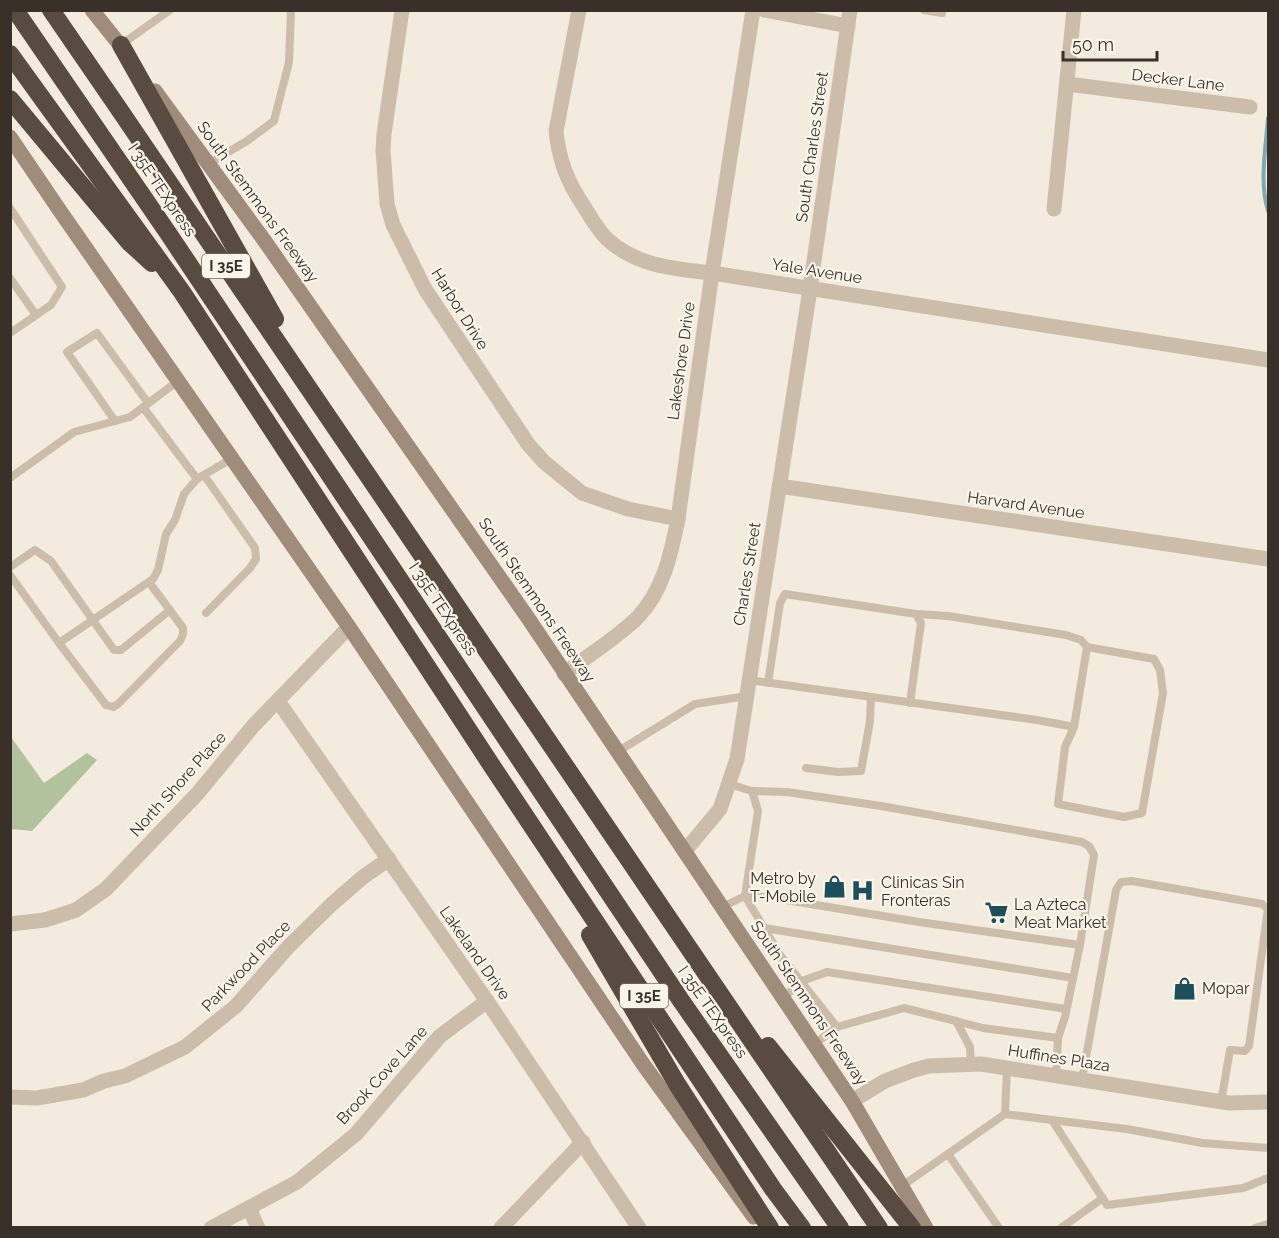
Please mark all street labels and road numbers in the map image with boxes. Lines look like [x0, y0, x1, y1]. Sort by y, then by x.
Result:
street label: Decker Lane [1131, 65, 1225, 95]
street label: South Charles Street [792, 70, 832, 224]
street label: South Stemmons Freeway [193, 118, 323, 286]
street label: I 35E TEXpress [124, 140, 200, 240]
road number: I 35E [202, 254, 250, 278]
street label: Yale Avenue [770, 254, 864, 288]
street label: Harbor Drive [427, 265, 493, 353]
street label: Lakeshore Drive [663, 301, 699, 421]
street label: Harvard Avenue [966, 487, 1086, 523]
street label: South Stemmons Freeway [475, 514, 599, 686]
street label: Charles Street [729, 520, 765, 627]
street label: I 35E TEXpress [405, 559, 481, 659]
street label: North Shore Place [126, 728, 230, 840]
street label: Lakeland Drive [436, 902, 514, 1004]
street label: Parkwood Place [198, 916, 294, 1016]
street label: South Stemmons Freeway [747, 917, 871, 1089]
street label: I 35E TEXpress [674, 962, 752, 1062]
road number: I 35E [620, 984, 668, 1008]
street label: Brook Cove Lane [333, 1022, 431, 1128]
street label: Huffines Plaza [1007, 1041, 1111, 1075]

